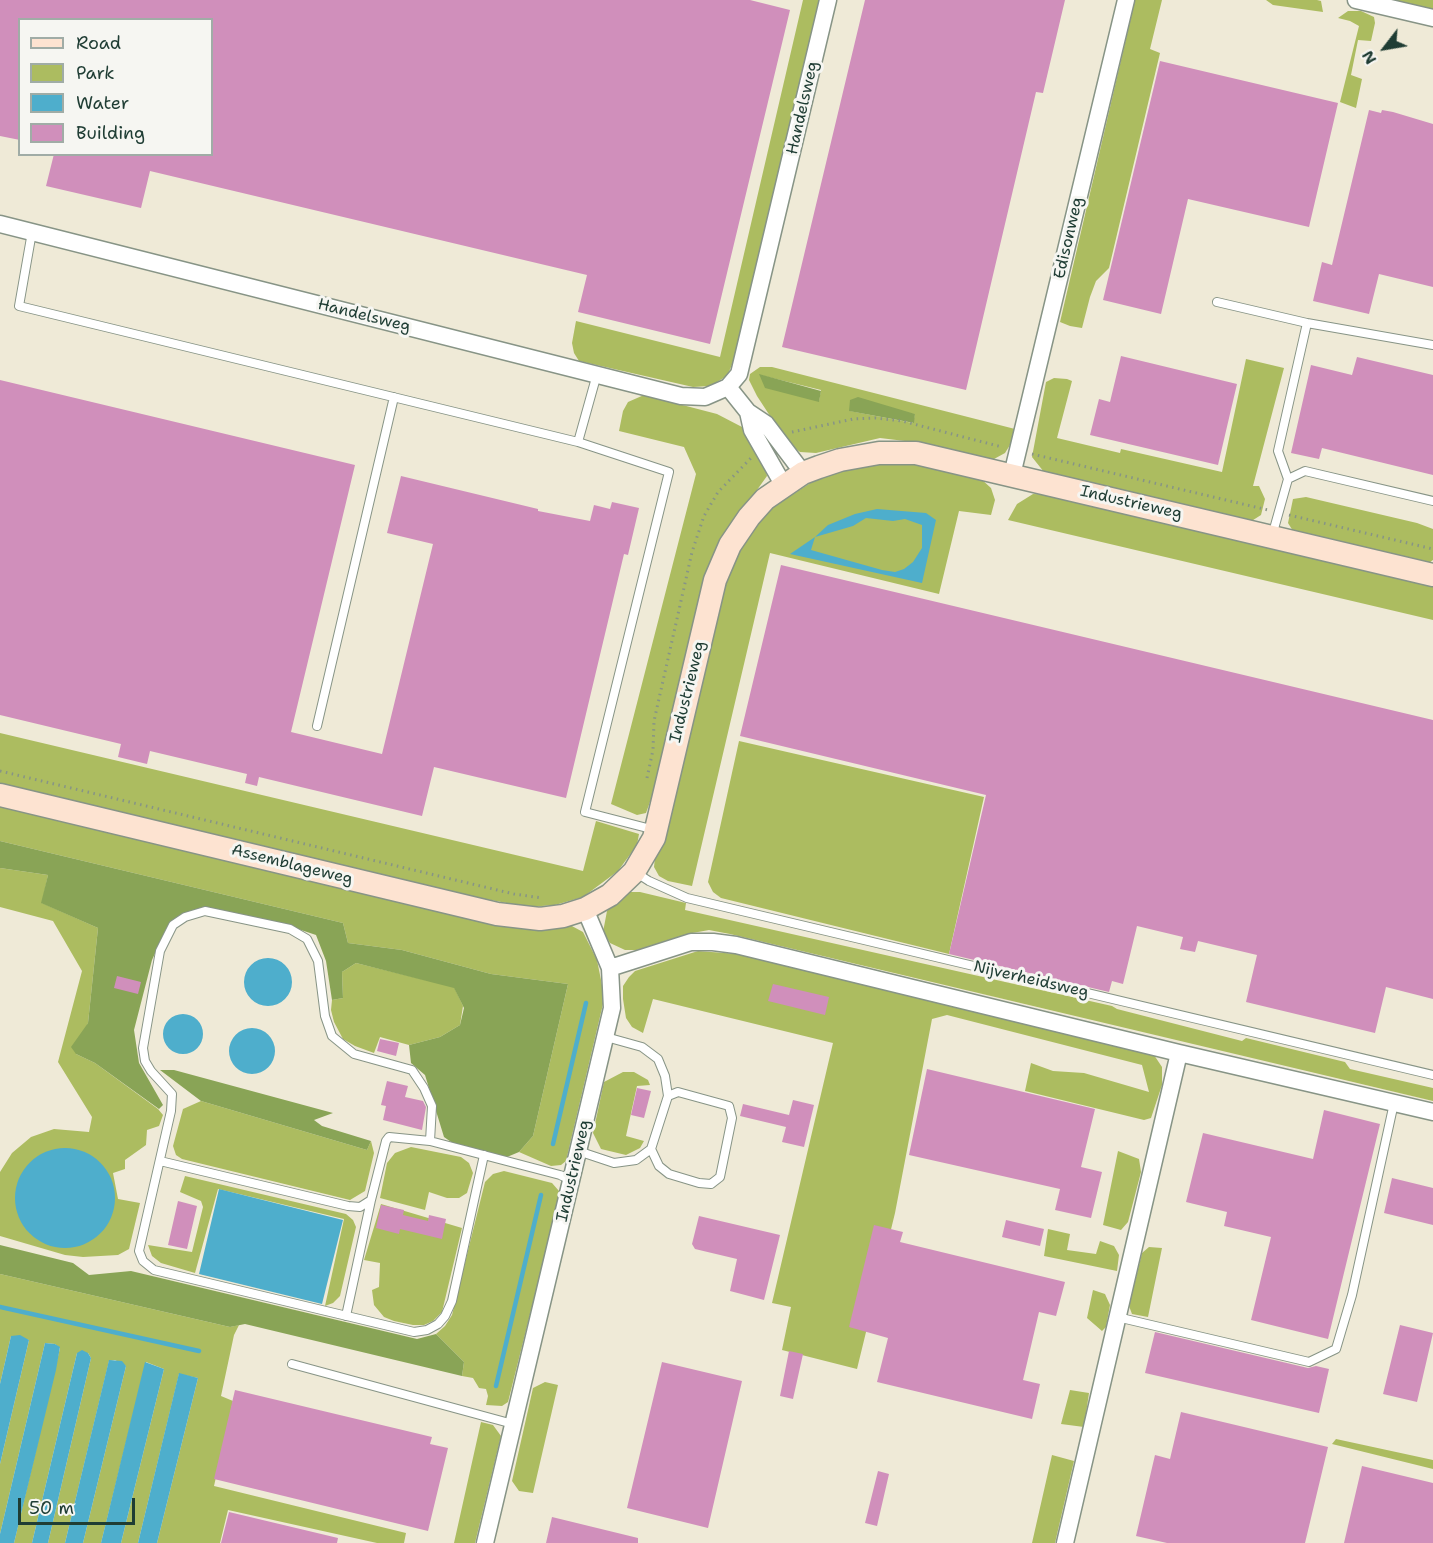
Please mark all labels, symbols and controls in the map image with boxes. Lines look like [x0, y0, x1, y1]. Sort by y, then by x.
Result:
legend [18, 18, 213, 156]
north arrow [1355, 18, 1415, 78]
text: Road [76, 31, 121, 55]
text: N [1357, 47, 1381, 68]
street label: Handelsweg [783, 60, 823, 156]
text: Park [76, 61, 115, 85]
text: Water [76, 91, 129, 115]
text: Building [76, 121, 145, 145]
street label: Edisonweg [1050, 195, 1088, 281]
street label: Handelsweg [316, 295, 412, 337]
street label: Industrieweg [1078, 482, 1184, 524]
street label: Industrieweg [666, 639, 710, 745]
street label: Assemblageweg [229, 841, 355, 889]
street label: Nijverheidsweg [971, 957, 1091, 1003]
street label: Industrieweg [553, 1118, 595, 1224]
scale bar [21, 1486, 138, 1524]
text: 50 m [29, 1496, 74, 1520]

